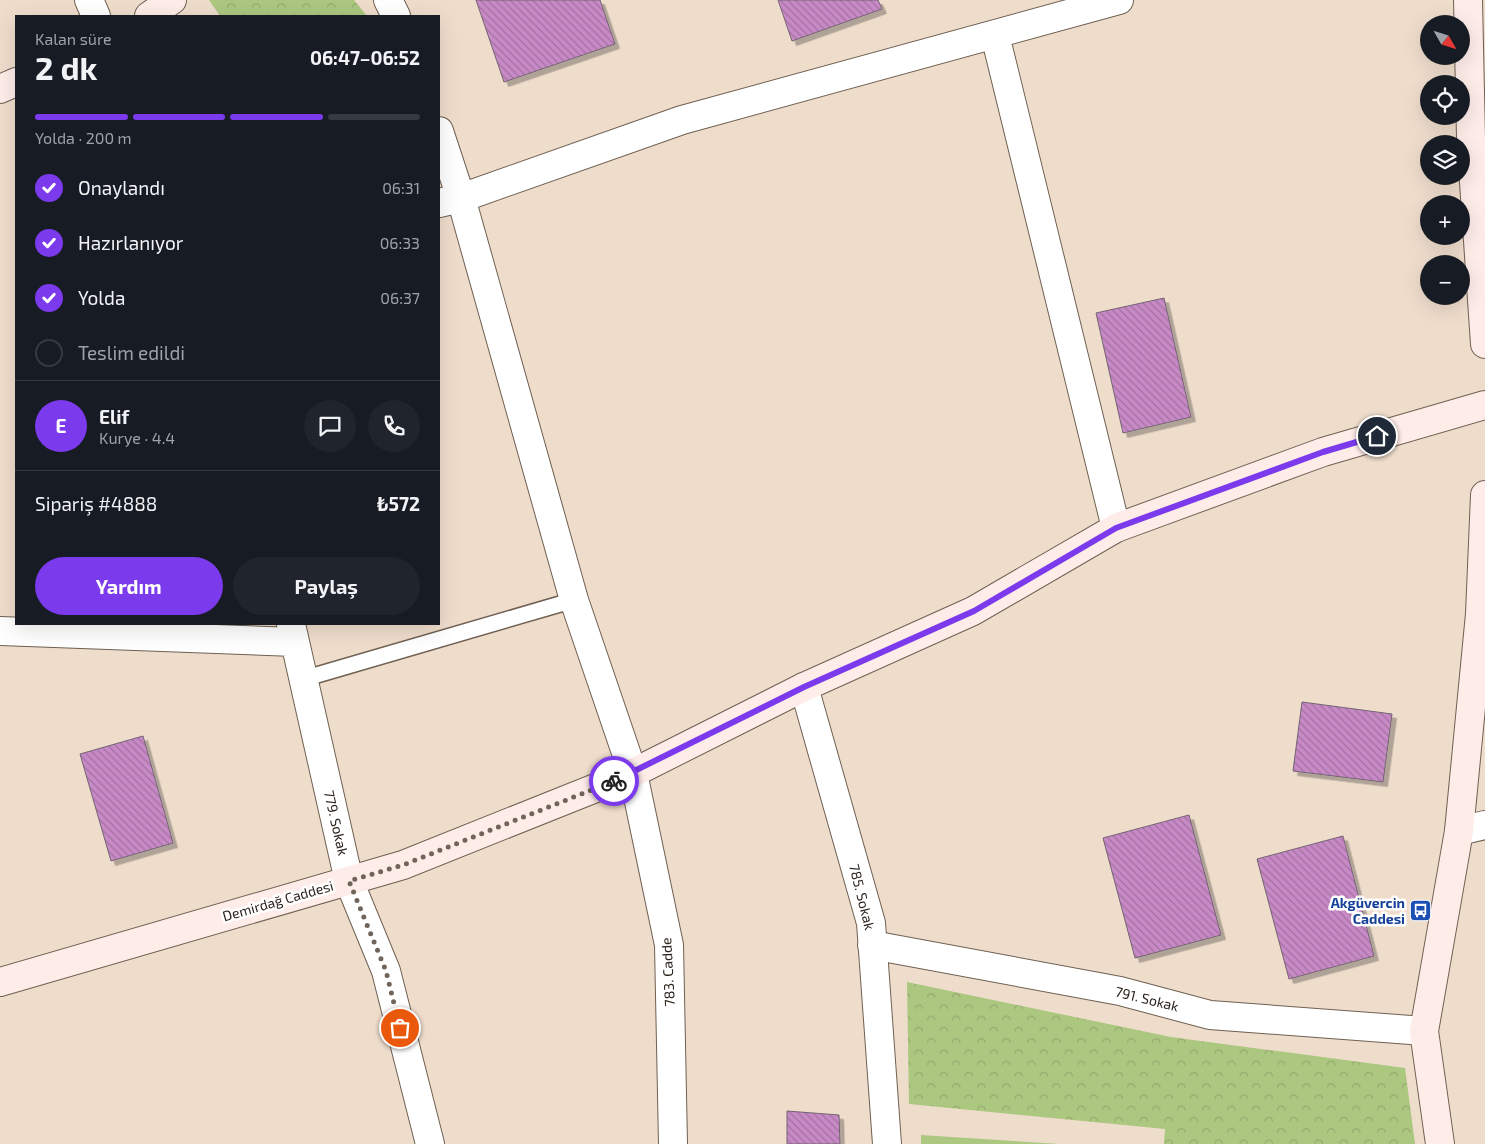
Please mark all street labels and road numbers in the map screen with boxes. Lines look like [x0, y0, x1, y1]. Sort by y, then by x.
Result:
street label: 779. Sokak [321, 789, 352, 857]
street label: 785. Sokak [846, 862, 879, 932]
street label: Demirdağ Caddesi [220, 877, 335, 924]
street label: 783. Cadde [657, 937, 678, 1007]
street label: 791. Sokak [1114, 982, 1181, 1015]

